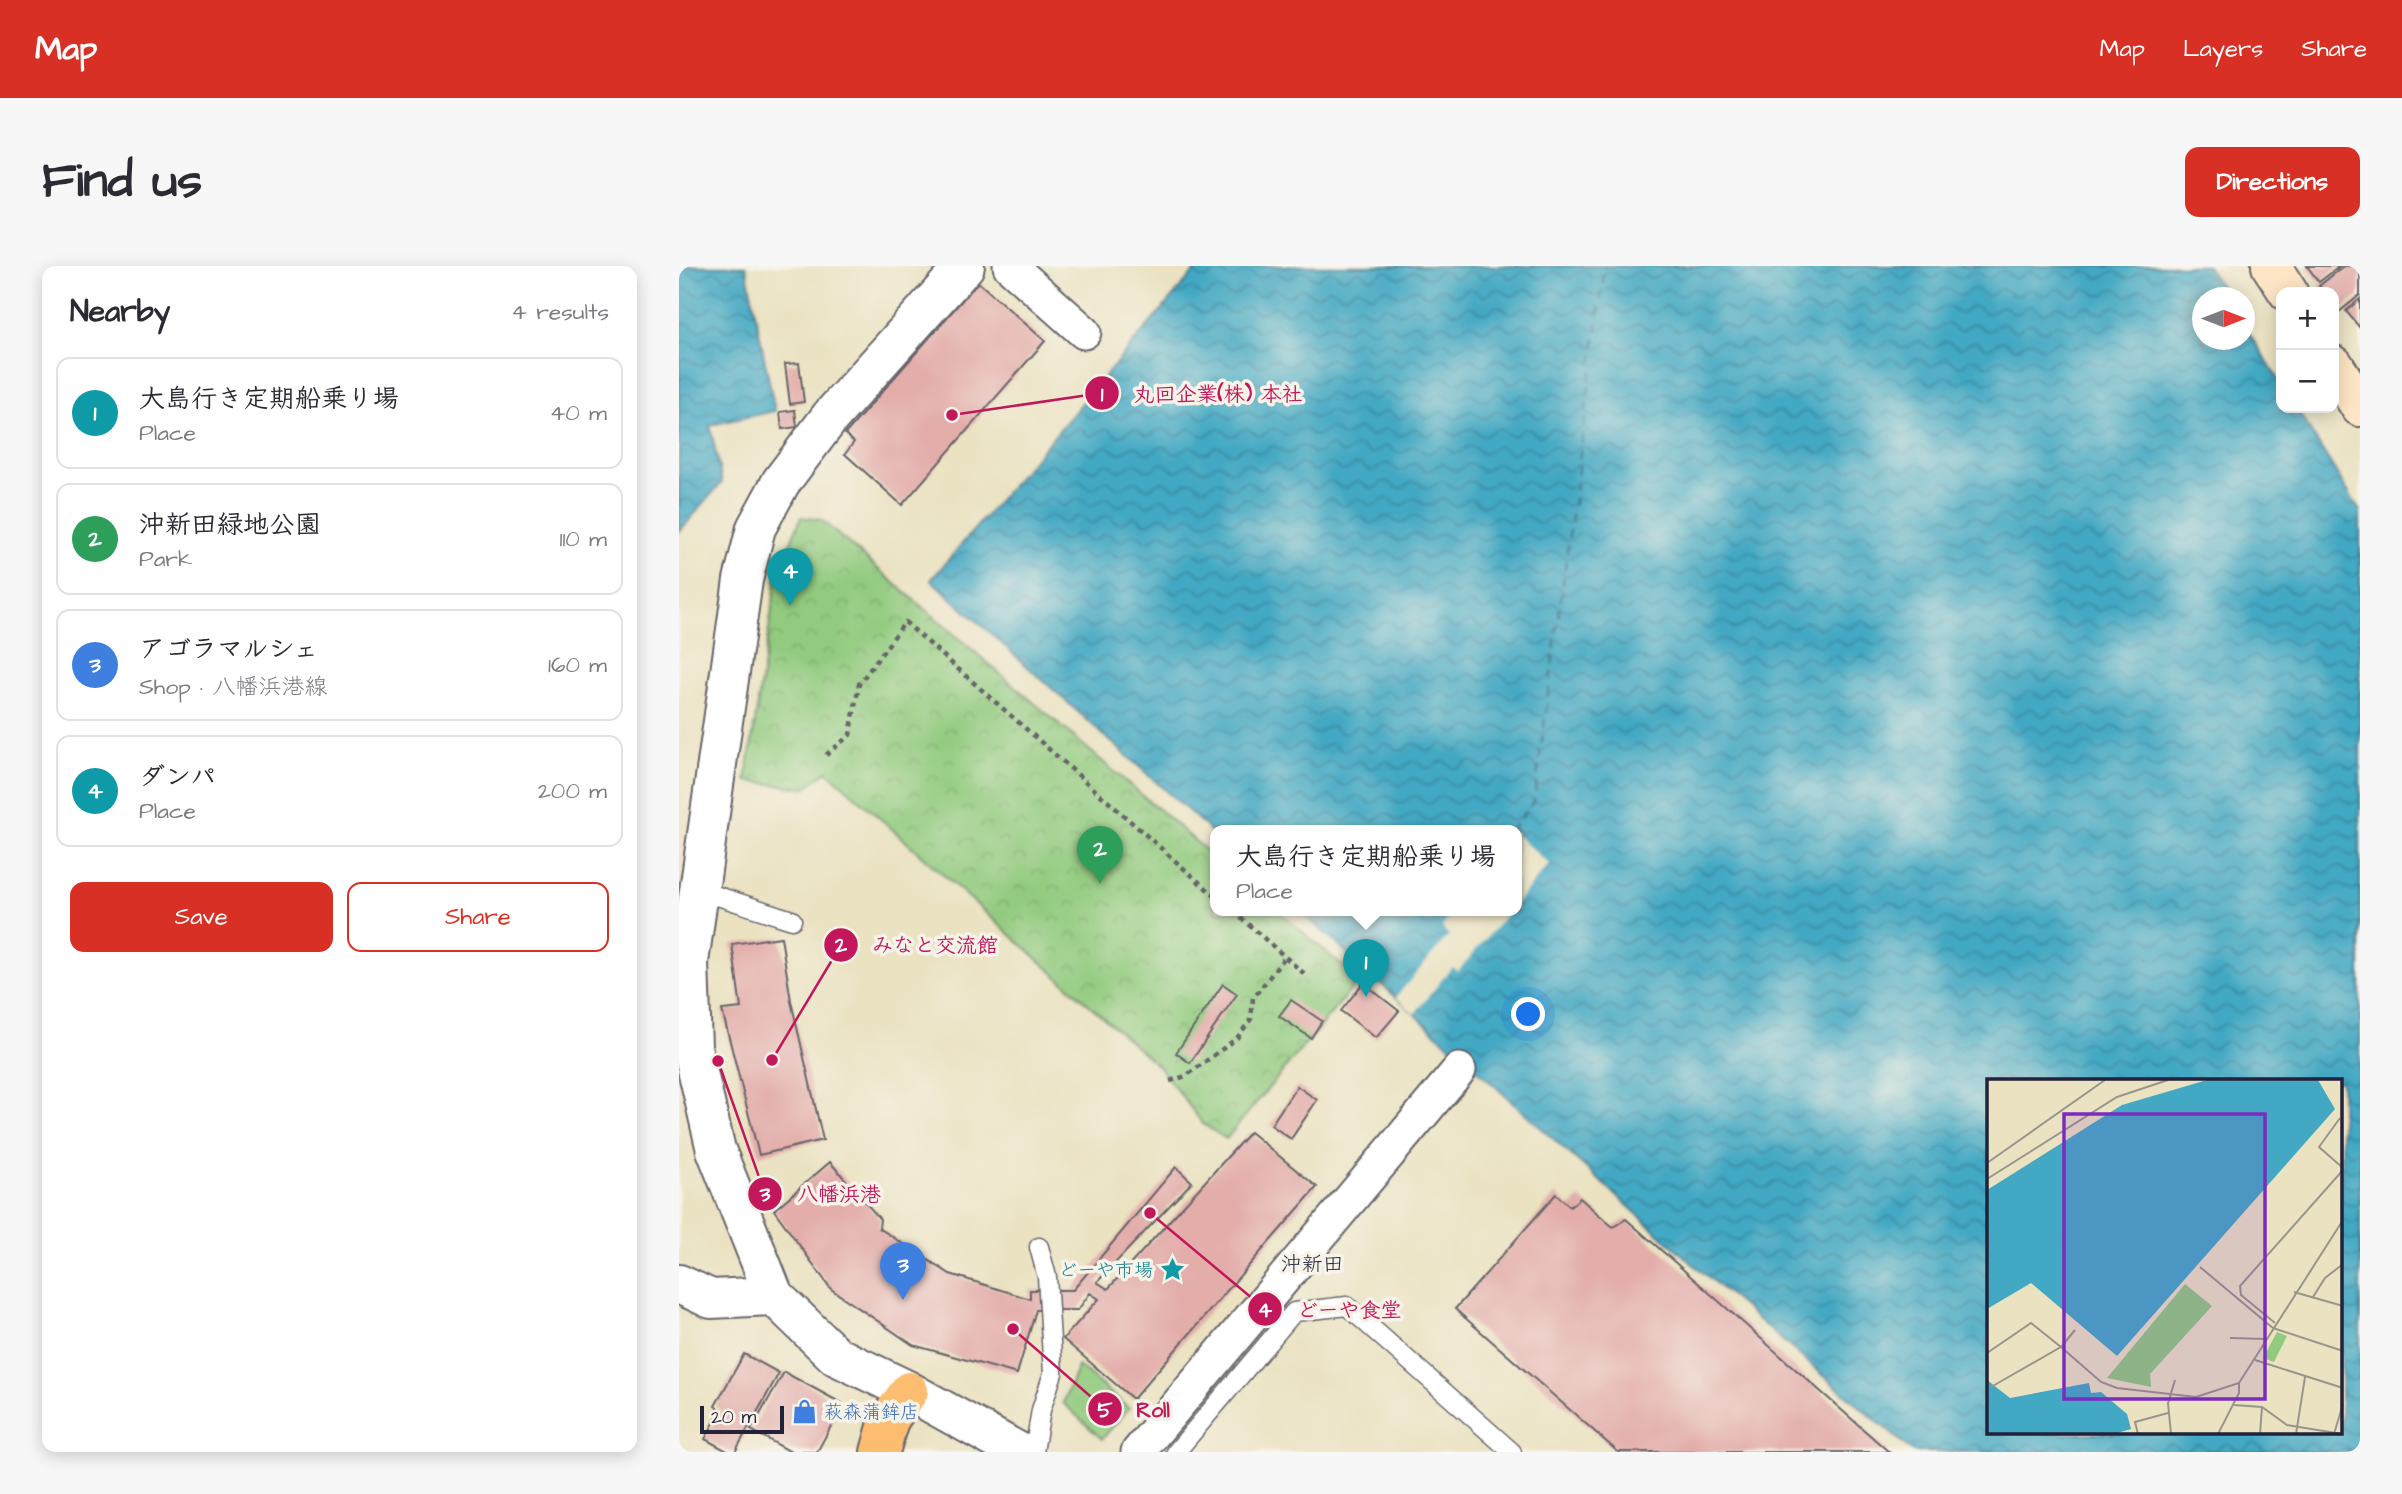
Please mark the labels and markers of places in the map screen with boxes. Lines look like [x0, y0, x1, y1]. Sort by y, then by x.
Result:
callout: 丸回企業(株) 本社 [1084, 372, 1316, 414]
pin: 4 [767, 548, 813, 606]
pin: 2 [1077, 826, 1123, 884]
callout: みなと交流館 [823, 924, 1012, 966]
pin: 1 [1343, 939, 1389, 997]
callout: 八幡浜港 [748, 1173, 895, 1215]
pin: 3 [880, 1242, 926, 1300]
place icon: どーや市場 [1159, 1256, 1187, 1284]
place label: どーや市場 [1058, 1257, 1153, 1284]
callout: どーや食堂 [1248, 1288, 1416, 1330]
callout: Roll [1088, 1388, 1184, 1430]
shop icon: 萩森蒲鉾店 [790, 1398, 818, 1426]
place label: 萩森蒲鉾店 [824, 1399, 919, 1426]

